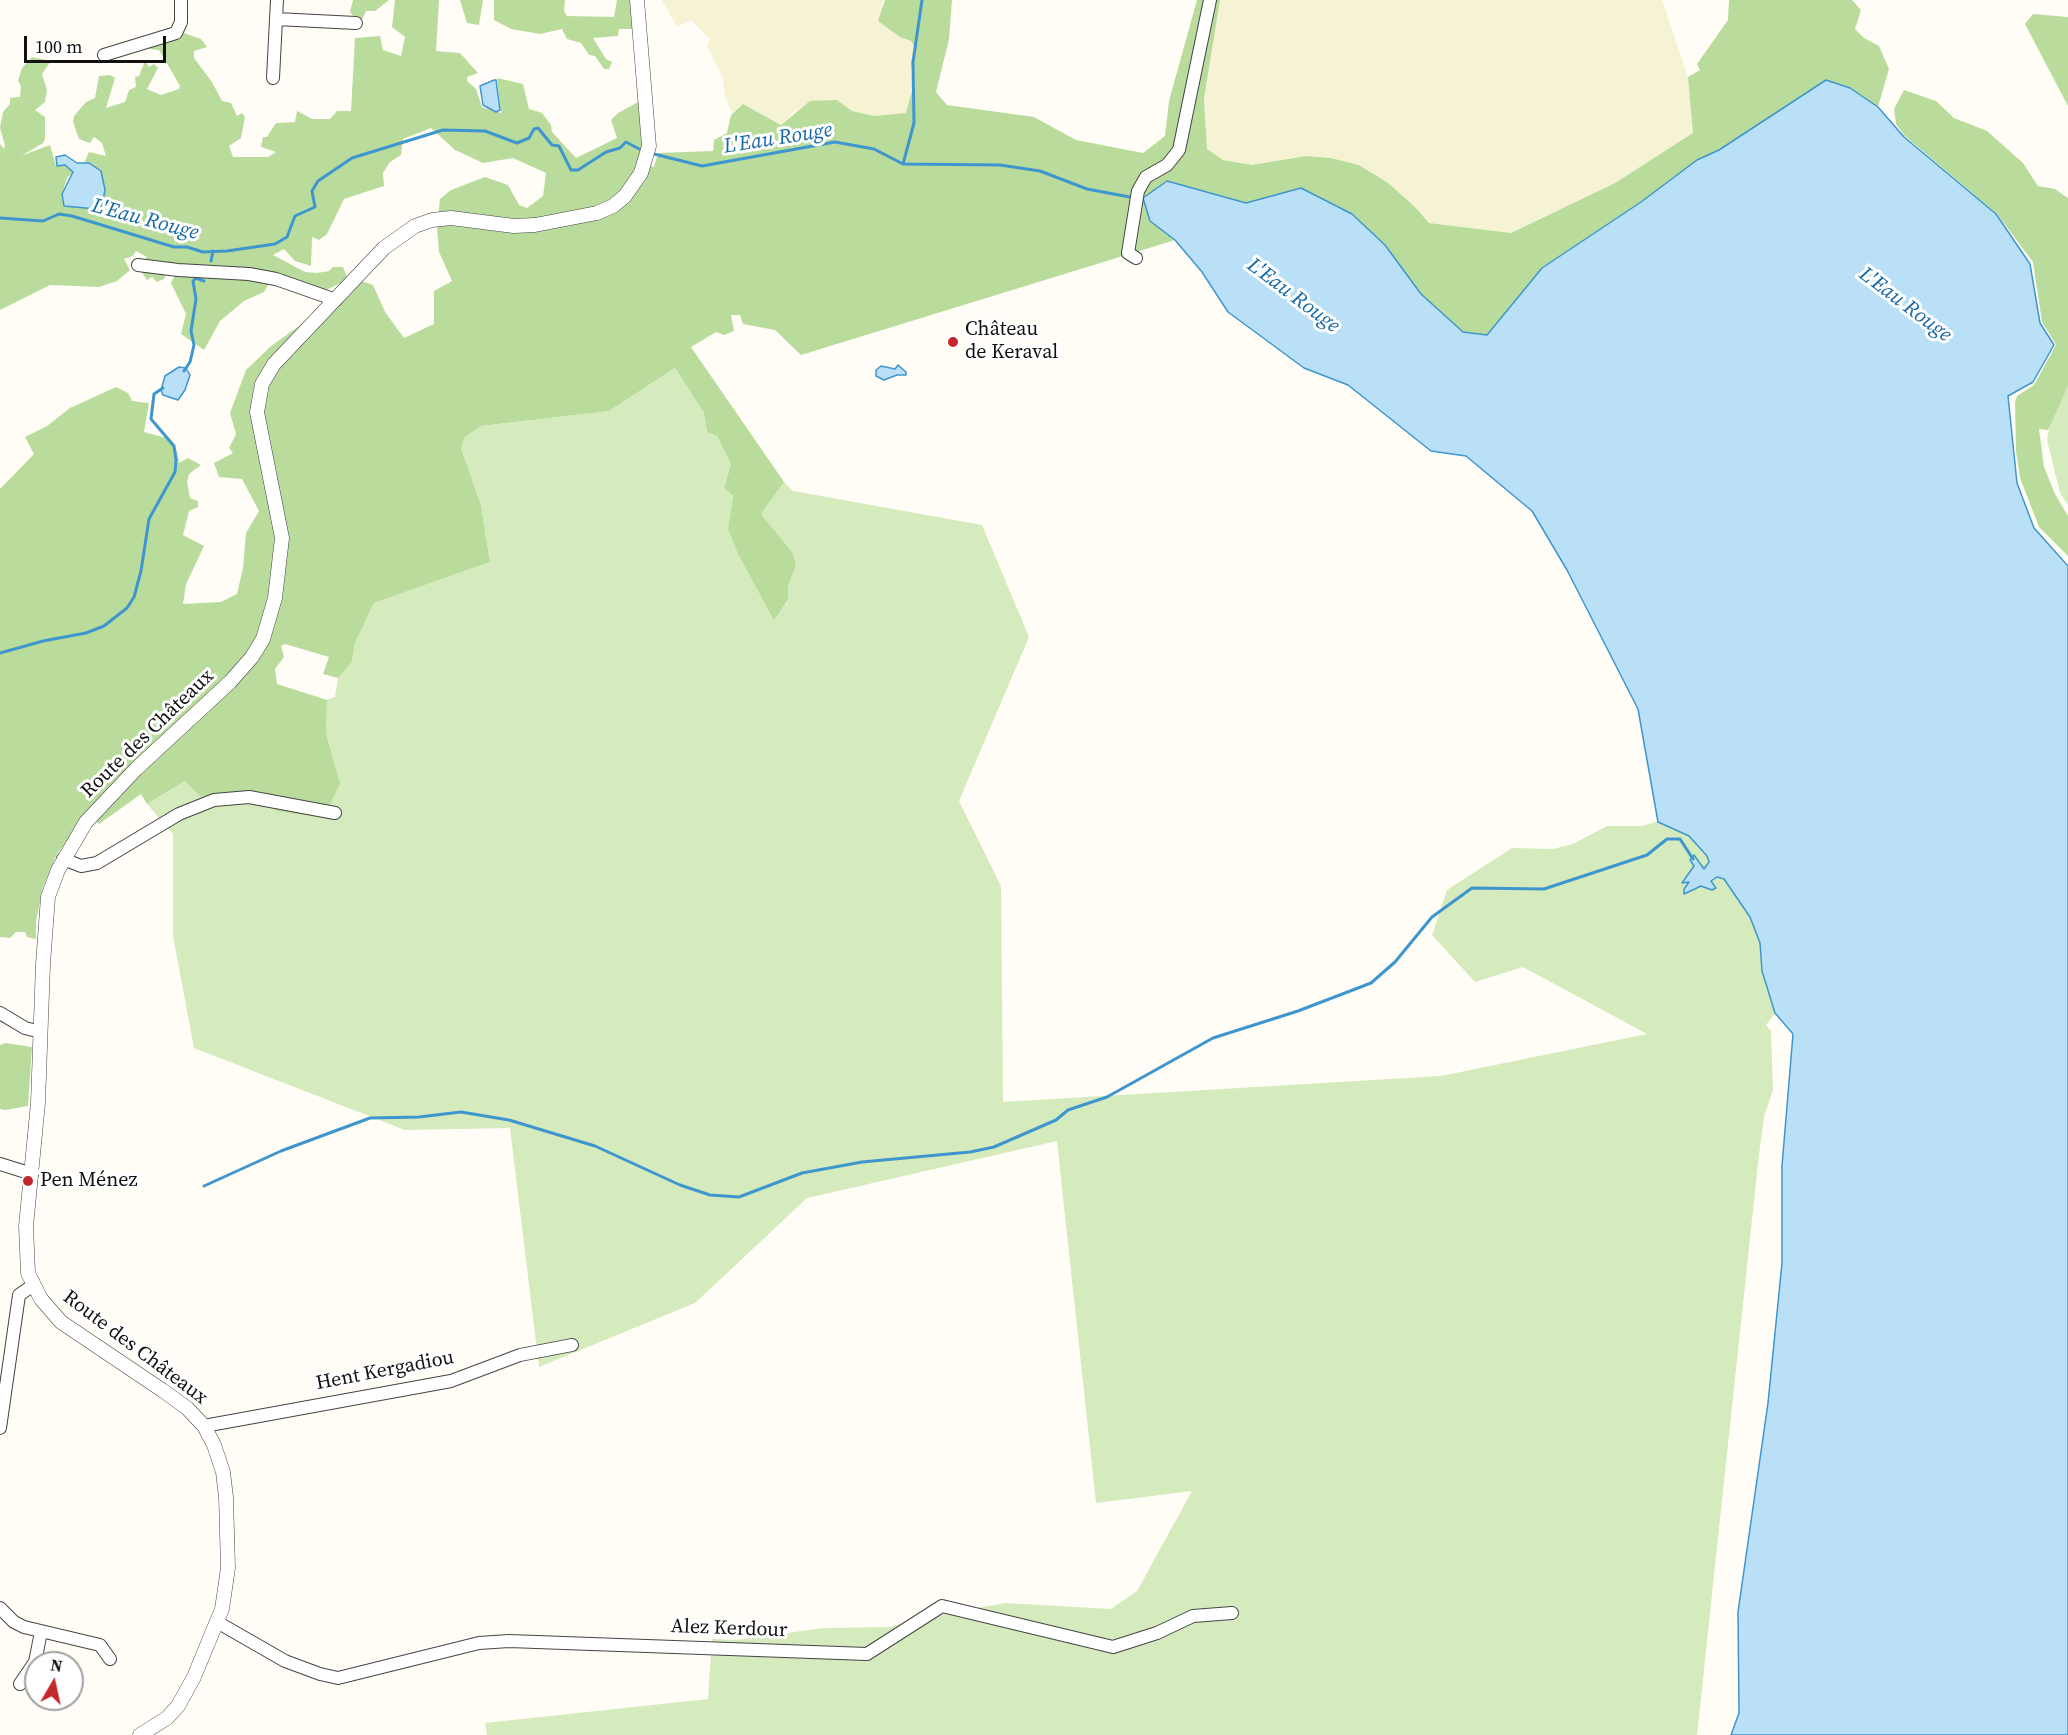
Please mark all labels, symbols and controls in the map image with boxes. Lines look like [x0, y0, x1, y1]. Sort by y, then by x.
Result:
scale bar [27, 24, 170, 62]
text: 100 m [35, 34, 82, 59]
water label: L'Eau Rouge [722, 118, 834, 160]
water label: L'Eau Rouge [89, 194, 201, 246]
water label: L'Eau Rouge [1242, 253, 1344, 339]
water label: L'Eau Rouge [1854, 262, 1956, 348]
place label: Château de Keraval [965, 318, 1058, 365]
marker: Château de Keraval [946, 335, 960, 349]
street label: Route des Châteaux [77, 665, 219, 803]
place label: Pen Ménez [40, 1169, 138, 1193]
marker: Pen Ménez [21, 1174, 35, 1188]
street label: Route des Châteaux [58, 1286, 212, 1410]
street label: Hent Kergadiou [314, 1346, 456, 1396]
street label: Alez Kerdour [670, 1615, 788, 1643]
north arrow [24, 1651, 84, 1711]
text: N [49, 1653, 64, 1677]

